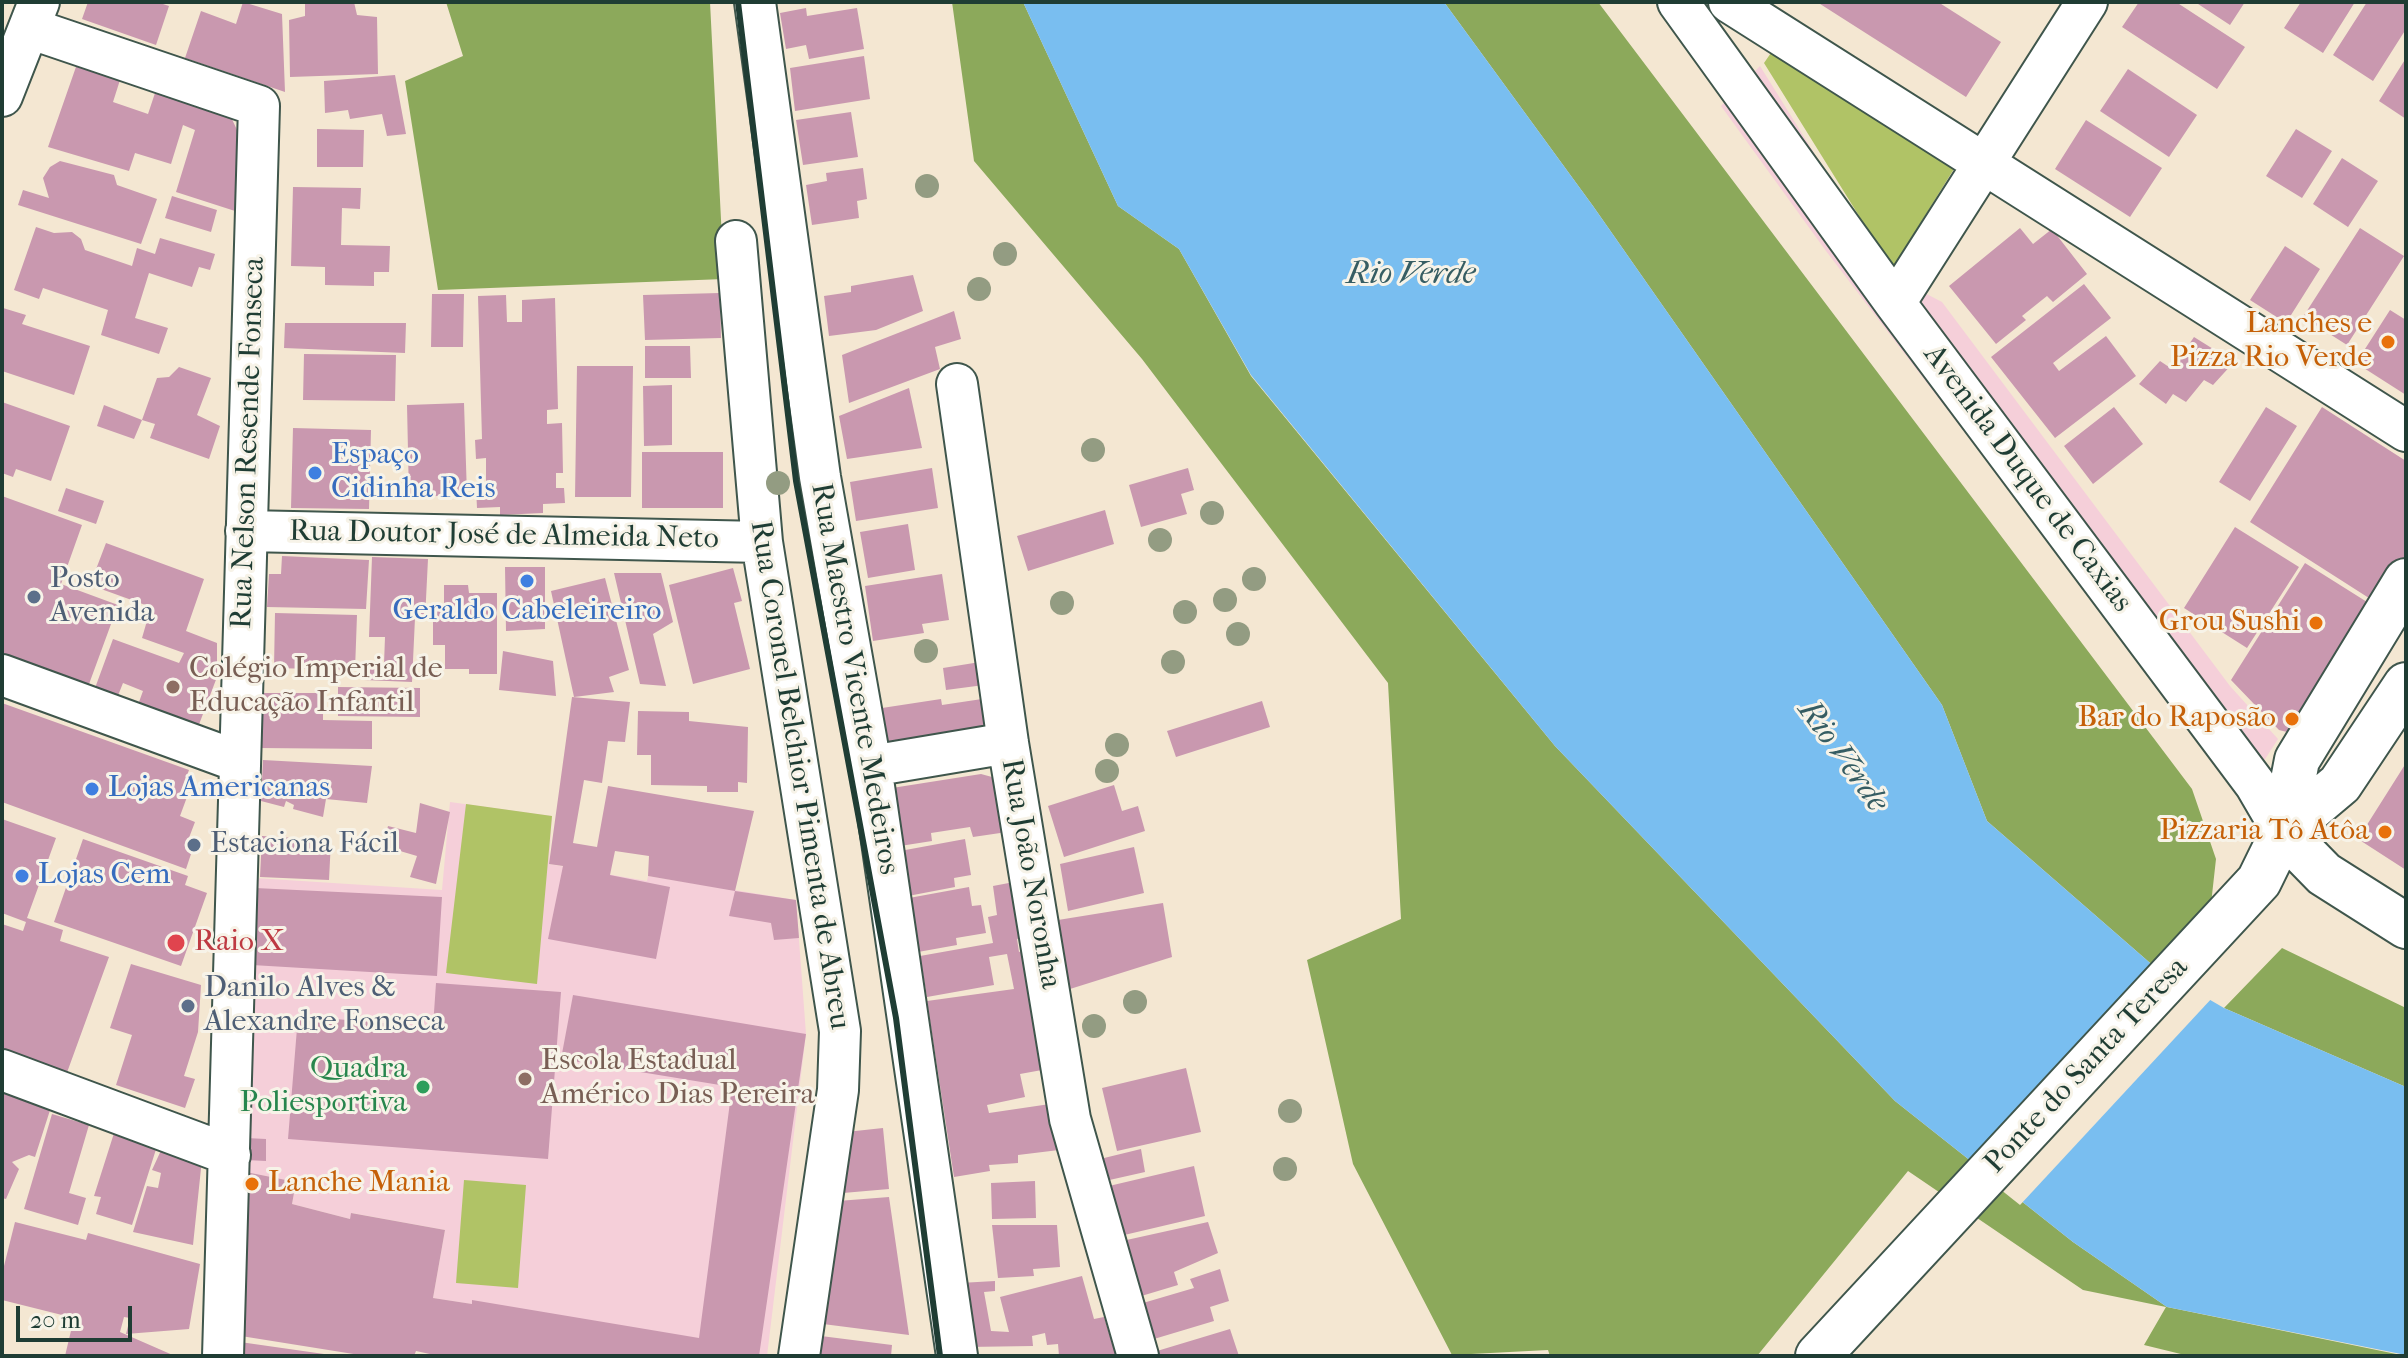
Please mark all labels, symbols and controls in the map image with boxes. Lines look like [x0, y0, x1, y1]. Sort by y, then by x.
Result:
street label: Rua Nelson Resende Fonseca [225, 256, 273, 630]
water label: Rio Verde [1347, 256, 1475, 294]
place label: Lanches e Pizza Rio Verde [2170, 307, 2372, 378]
marker: Lanches e Pizza Rio Verde [2379, 333, 2397, 351]
street label: Avenida Duque de Caxias [1915, 338, 2139, 620]
place label: Espaço Cidinha Reis [331, 438, 496, 508]
marker: Espaço Cidinha Reis [306, 464, 324, 482]
street label: Rua Maestro Vicente Medeiros [802, 480, 906, 878]
street label: Rua Doutor José de Almeida Neto [289, 514, 719, 558]
street label: Rua Coronel Belchior Pimenta de Abreu [741, 518, 857, 1032]
place label: Posto Avenida [50, 562, 154, 632]
marker: Geraldo Cabeleireiro [518, 572, 536, 590]
marker: Posto Avenida [25, 588, 43, 606]
place label: Geraldo Cabeleireiro [392, 594, 662, 630]
place label: Grou Sushi [2159, 605, 2300, 641]
marker: Grou Sushi [2307, 614, 2325, 632]
place label: Colégio Imperial de Educação Infantil [189, 652, 443, 722]
marker: Colégio Imperial de Educação Infantil [164, 678, 182, 696]
water label: Rio Verde [1789, 694, 1895, 820]
place label: Bar do Raposão [2078, 701, 2276, 737]
marker: Bar do Raposão [2283, 710, 2301, 728]
street label: Rua João Noronha [992, 756, 1068, 992]
place label: Lojas Americanas [108, 771, 330, 807]
marker: Lojas Americanas [83, 780, 101, 798]
place label: Pizzaria Tô Atôa [2160, 814, 2369, 850]
marker: Pizzaria Tô Atôa [2376, 823, 2394, 841]
place label: Estaciona Fácil [210, 827, 399, 863]
marker: Estaciona Fácil [185, 836, 203, 854]
place label: Lojas Cem [38, 858, 170, 894]
marker: Lojas Cem [13, 867, 31, 885]
place label: Raio X [194, 925, 284, 961]
marker: Raio X [165, 932, 187, 954]
street label: Ponte do Santa Teresa [1978, 951, 2196, 1181]
place label: Danilo Alves & Alexandre Fonseca [204, 971, 445, 1042]
marker: Danilo Alves & Alexandre Fonseca [179, 997, 197, 1015]
place label: Escola Estadual Américo Dias Pereira [541, 1044, 815, 1114]
place label: Quadra Poliesportiva [240, 1052, 407, 1122]
marker: Escola Estadual Américo Dias Pereira [516, 1070, 534, 1088]
marker: Quadra Poliesportiva [414, 1078, 432, 1096]
place label: Lanche Mania [268, 1166, 450, 1202]
marker: Lanche Mania [243, 1175, 261, 1193]
scale bar [20, 1290, 136, 1340]
text: 20 m [30, 1306, 81, 1334]

